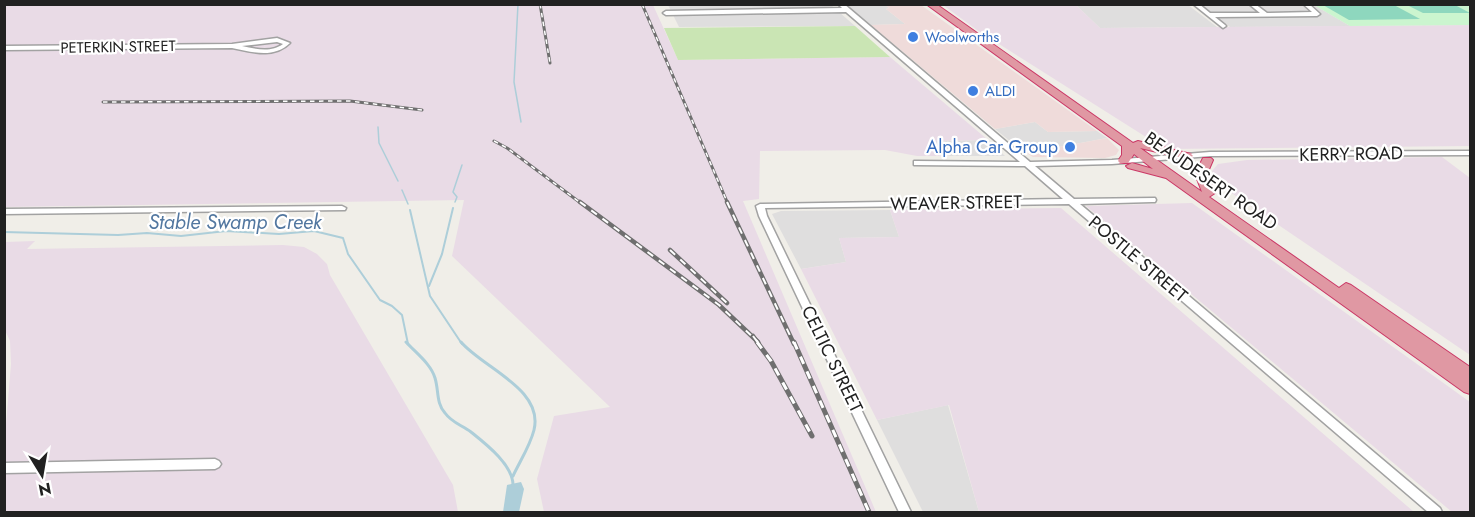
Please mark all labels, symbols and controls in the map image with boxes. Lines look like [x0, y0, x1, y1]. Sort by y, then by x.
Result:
place label: Woolworths [925, 26, 999, 48]
marker: Woolworths [906, 30, 920, 44]
street label: PETERKIN STREET [60, 35, 176, 59]
place label: ALDI [985, 80, 1016, 102]
marker: ALDI [966, 84, 980, 98]
street label: BEAUDESERT ROAD [1139, 125, 1283, 237]
place label: Alpha Car Group [926, 134, 1058, 160]
marker: Alpha Car Group [1063, 140, 1077, 154]
street label: KERRY ROAD [1299, 140, 1403, 168]
street label: WEAVER STREET [890, 189, 1023, 217]
water label: Stable Swamp Creek [148, 208, 323, 237]
street label: POSTLE STREET [1083, 210, 1194, 309]
street label: CELTIC STREET [795, 301, 869, 417]
north arrow [12, 445, 72, 505]
text: N [36, 477, 53, 502]

